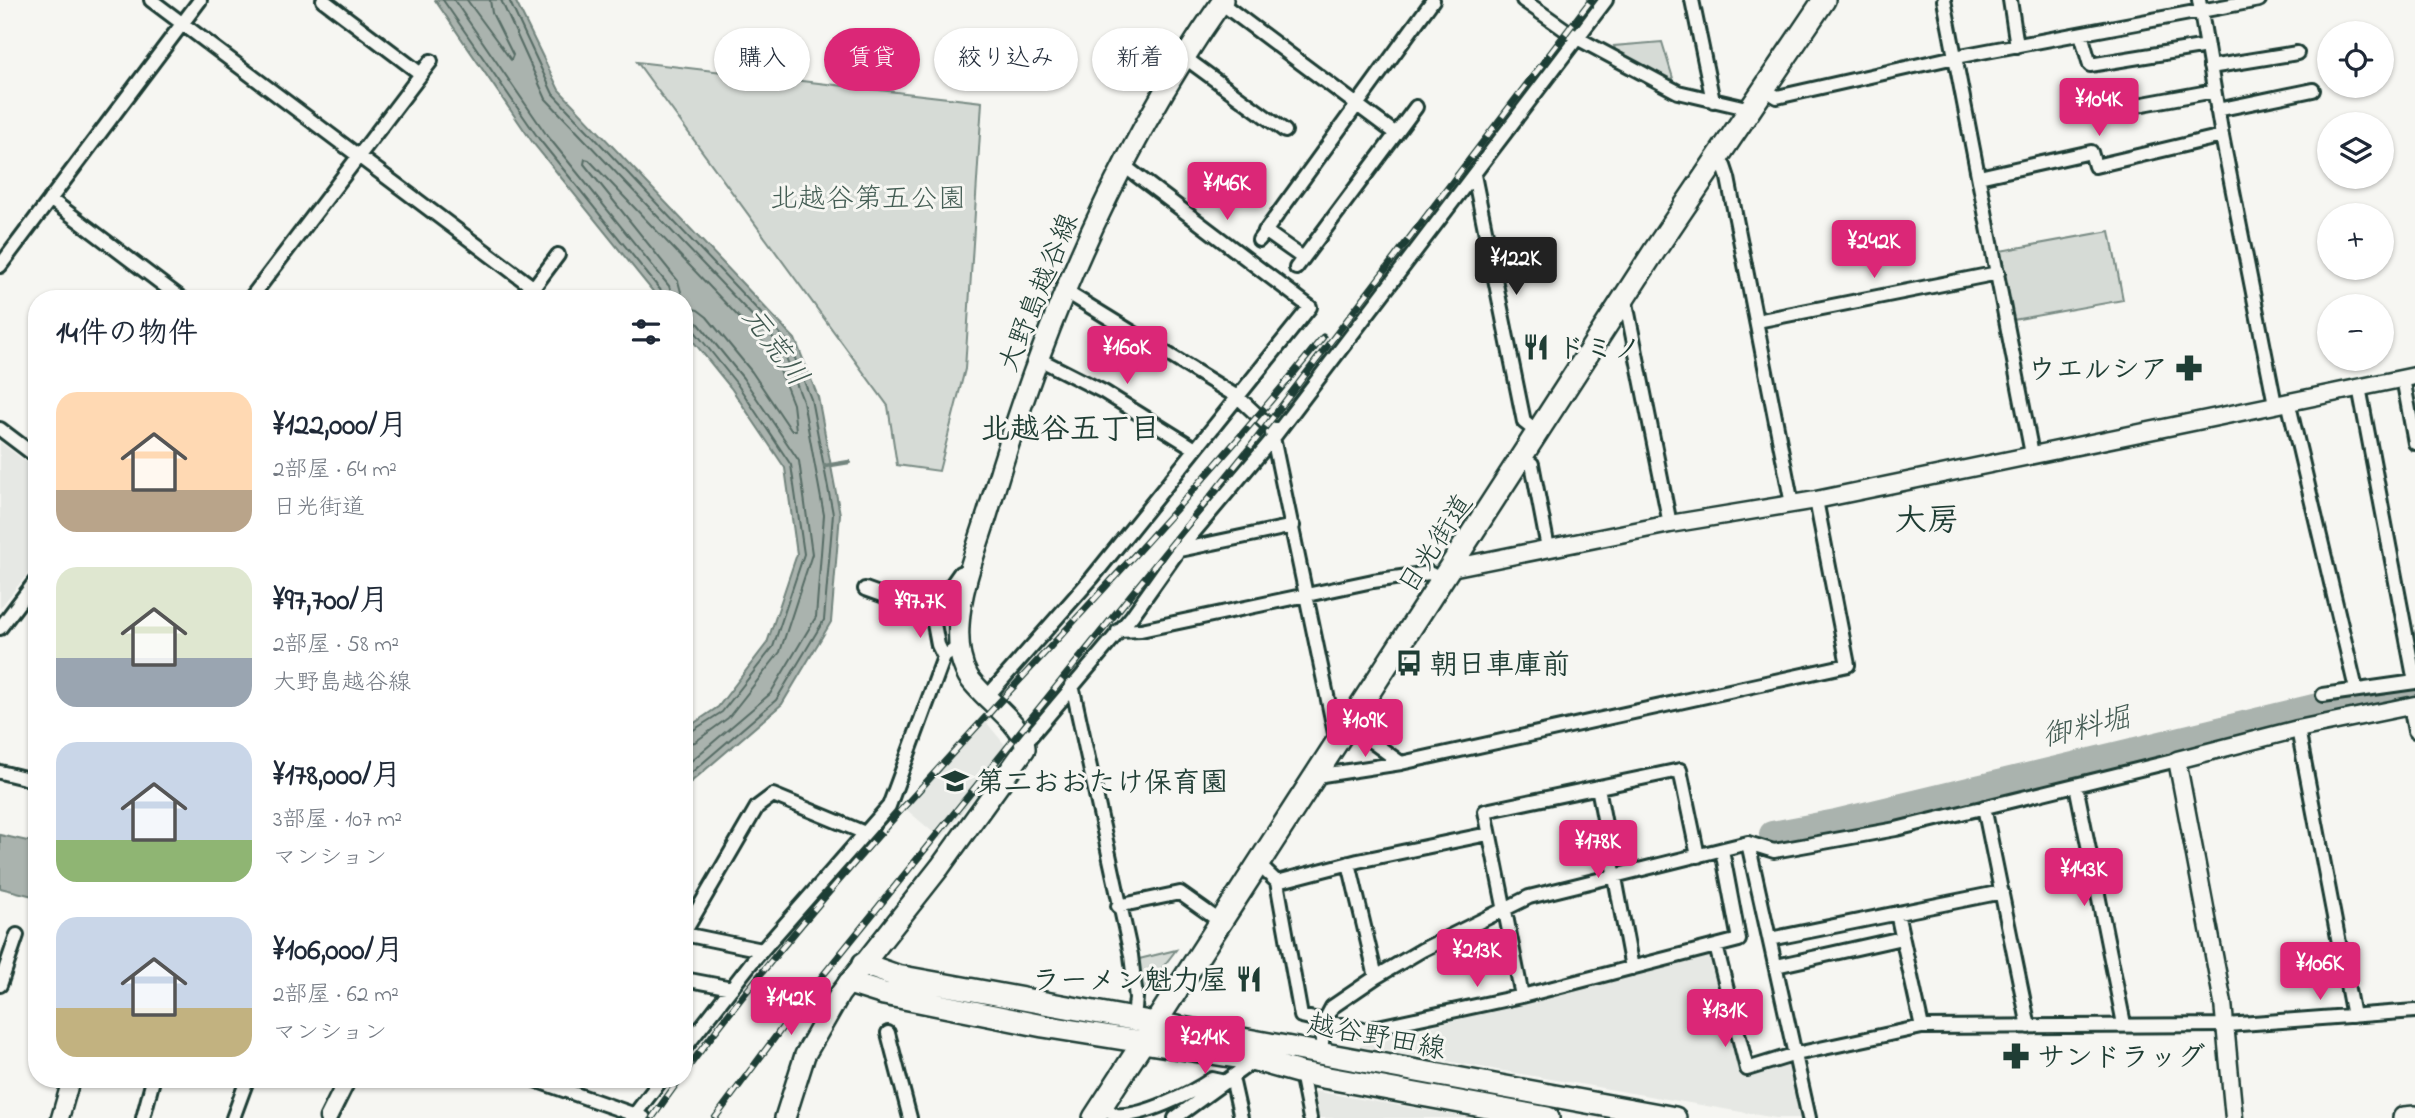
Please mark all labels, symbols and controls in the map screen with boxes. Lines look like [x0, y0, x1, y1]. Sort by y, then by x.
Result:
map controls [2317, 21, 2394, 371]
button: locate [2317, 21, 2394, 98]
chip: 購入 [714, 28, 810, 91]
chip: 賃貸 [824, 28, 920, 91]
chip: 絞り込み [934, 28, 1078, 91]
chip: 新着 [1092, 28, 1188, 91]
pin: ¥104K [2050, 78, 2148, 138]
text: ¥104K [2076, 84, 2122, 117]
button: layers [2317, 112, 2394, 189]
pin: ¥146K [1178, 162, 1276, 222]
text: ¥146K [1203, 168, 1251, 201]
park label: 北越谷第五公園 [770, 180, 966, 221]
button: + [2317, 203, 2394, 280]
street label: 大野島越谷線 [990, 208, 1091, 379]
pin: ¥242K [1825, 220, 1923, 280]
text: ¥242K [1848, 226, 1900, 259]
pin: ¥122K [1467, 238, 1565, 297]
text: ¥122K [1491, 243, 1541, 276]
button: − [2317, 294, 2394, 371]
water label: 元荒川 [729, 298, 818, 397]
text: 14件の物件 [56, 313, 198, 357]
icon: filters [627, 313, 665, 351]
pin: ¥160K [1078, 326, 1176, 386]
place label: ドミノ [1557, 330, 1641, 371]
text: ¥160K [1103, 332, 1151, 365]
restaurant icon: ドミノ [1521, 332, 1551, 362]
place label: ウエルシア [2027, 351, 2168, 392]
pharmacy icon: ウエルシア [2174, 353, 2204, 383]
text: ¥122,000/月 [273, 405, 407, 449]
district label: 北越谷五丁目 [980, 409, 1160, 453]
icon: home [112, 420, 196, 504]
text: 2部屋 · 64 m² [273, 454, 397, 487]
street label: 日光街道 [1389, 487, 1485, 603]
text: 日光街道 [273, 492, 365, 525]
district label: 大房 [1895, 499, 1959, 546]
text: ¥97,700/月 [273, 580, 389, 624]
pin: ¥97.7K [863, 580, 977, 640]
text: ¥97.7K [895, 586, 945, 619]
icon: home [112, 595, 196, 679]
text: 2部屋 · 58 m² [273, 629, 399, 662]
place label: 朝日車庫前 [1430, 646, 1570, 687]
bus stop icon: 朝日車庫前 [1394, 648, 1424, 678]
text: 大野島越谷線 [273, 667, 411, 700]
water label: 御料堀 [2038, 697, 2137, 760]
pin: ¥109K [1316, 700, 1414, 759]
text: ¥109K [1343, 705, 1387, 738]
text: ¥178,000/月 [273, 755, 401, 799]
place label: 第二おおたけ保育園 [976, 764, 1228, 805]
school or university icon: 第二おおたけ保育園 [940, 766, 970, 796]
icon: home [112, 770, 196, 854]
text: 3部屋 · 107 m² [273, 804, 402, 837]
pin: ¥178K [1549, 820, 1647, 880]
text: ¥178K [1575, 826, 1621, 859]
text: マンション [273, 842, 387, 875]
pin: ¥143K [2035, 848, 2133, 908]
text: ¥143K [2061, 854, 2107, 887]
text: ¥106,000/月 [273, 930, 404, 974]
pin: ¥213K [1428, 930, 1526, 989]
text: ¥213K [1453, 935, 1501, 968]
pin: ¥106K [2271, 942, 2369, 1002]
icon: home [112, 945, 196, 1029]
text: ¥106K [2296, 948, 2344, 981]
place label: ラーメン魁力屋 [1032, 962, 1228, 1003]
restaurant icon: ラーメン魁力屋 [1234, 964, 1264, 994]
pin: ¥142K [742, 978, 840, 1037]
text: 2部屋 · 62 m² [273, 979, 399, 1012]
text: ¥142K [767, 983, 815, 1016]
pin: ¥131K [1676, 990, 1774, 1049]
text: ¥131K [1703, 995, 1747, 1028]
street label: 越谷野田線 [1304, 1005, 1449, 1072]
pin: ¥214K [1156, 1016, 1254, 1076]
text: マンション [273, 1017, 387, 1050]
text: ¥214K [1181, 1022, 1229, 1055]
place label: サンドラッグ [2037, 1039, 2205, 1080]
pharmacy icon: サンドラッグ [2001, 1041, 2031, 1071]

